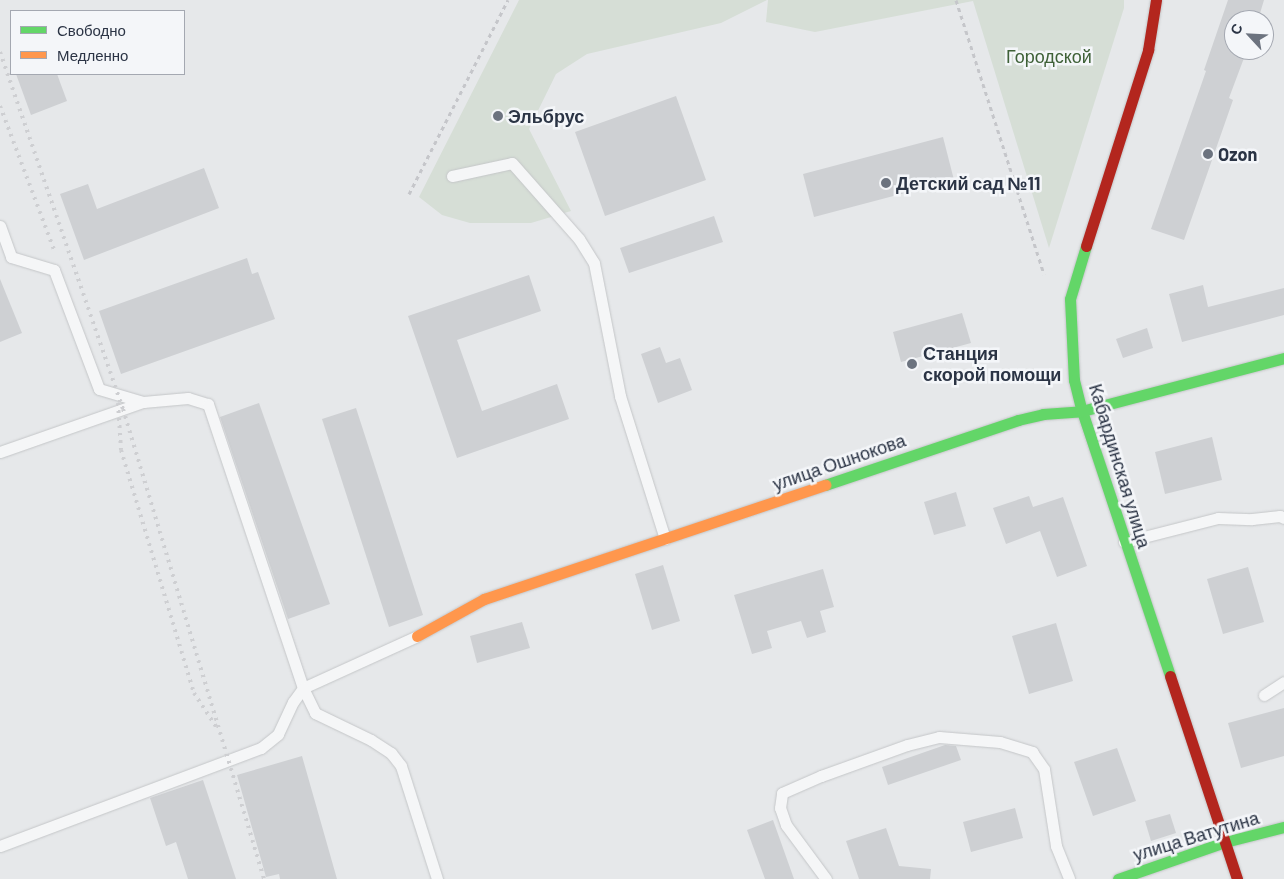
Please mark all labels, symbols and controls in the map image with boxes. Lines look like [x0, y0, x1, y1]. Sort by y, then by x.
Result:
legend [10, 10, 185, 75]
north arrow [1224, 10, 1274, 60]
text: Свободно [57, 21, 126, 39]
text: С [1226, 21, 1246, 37]
park label: Городской [1006, 45, 1092, 67]
text: Медленно [57, 46, 128, 64]
place label: Эльбрус [508, 105, 584, 127]
marker: Эльбрус [492, 110, 504, 122]
place label: Ozon [1218, 143, 1257, 165]
marker: Ozon [1202, 148, 1214, 160]
place label: Детский сад №11 [896, 172, 1040, 194]
marker: Детский сад №11 [880, 177, 892, 189]
place label: Станция скорой помощи [923, 343, 1061, 386]
marker: Станция скорой помощи [905, 357, 919, 371]
street label: Кабардинская улица [1085, 381, 1155, 551]
street label: улица Ошнокова [770, 429, 908, 495]
street label: улица Ватутина [1130, 807, 1262, 865]

